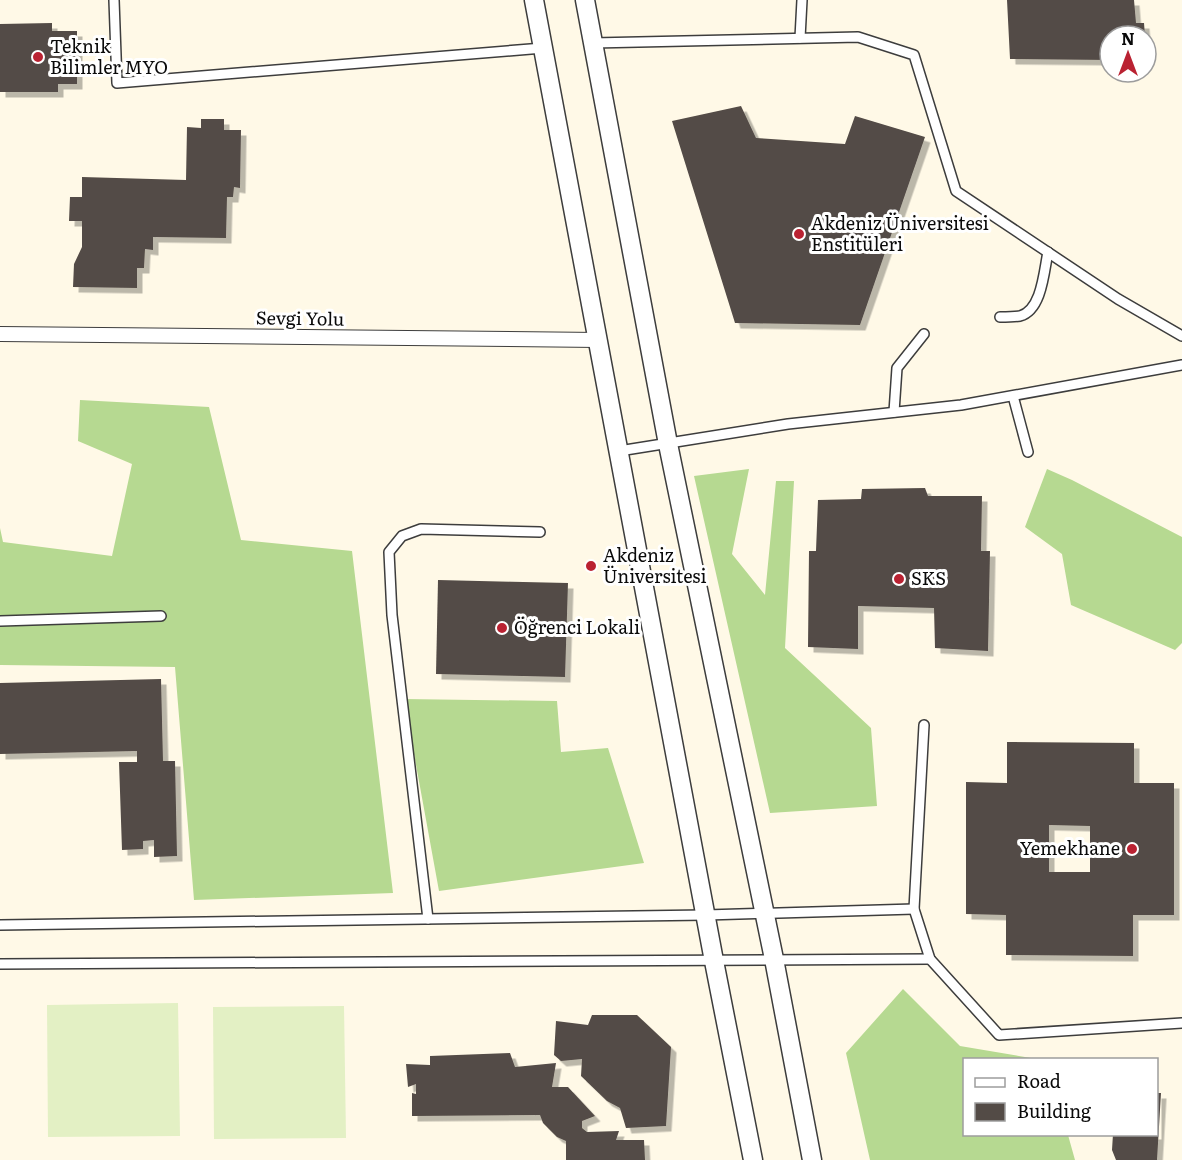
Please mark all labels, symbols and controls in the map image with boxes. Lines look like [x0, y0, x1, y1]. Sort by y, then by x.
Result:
north arrow [1098, 24, 1158, 84]
text: N [1121, 26, 1135, 50]
place label: Teknik Bilimler MYO [50, 32, 168, 80]
marker: Teknik Bilimler MYO [31, 50, 45, 64]
place label: Akdeniz Üniversitesi Enstitüleri [811, 209, 989, 257]
marker: Akdeniz Üniversitesi Enstitüleri [792, 227, 806, 241]
street label: Sevgi Yolu [256, 303, 344, 332]
place label: Akdeniz Üniversitesi [603, 541, 706, 589]
marker: Akdeniz Üniversitesi [584, 559, 598, 573]
place label: SKS [911, 564, 946, 591]
marker: SKS [892, 572, 906, 586]
place label: Öğrenci Lokali [514, 613, 640, 640]
marker: Öğrenci Lokali [495, 621, 509, 635]
place label: Yemekhane [1020, 834, 1120, 861]
marker: Yemekhane [1125, 842, 1139, 856]
legend [963, 1058, 1158, 1136]
text: Road [1017, 1067, 1061, 1094]
text: Building [1017, 1097, 1092, 1124]

